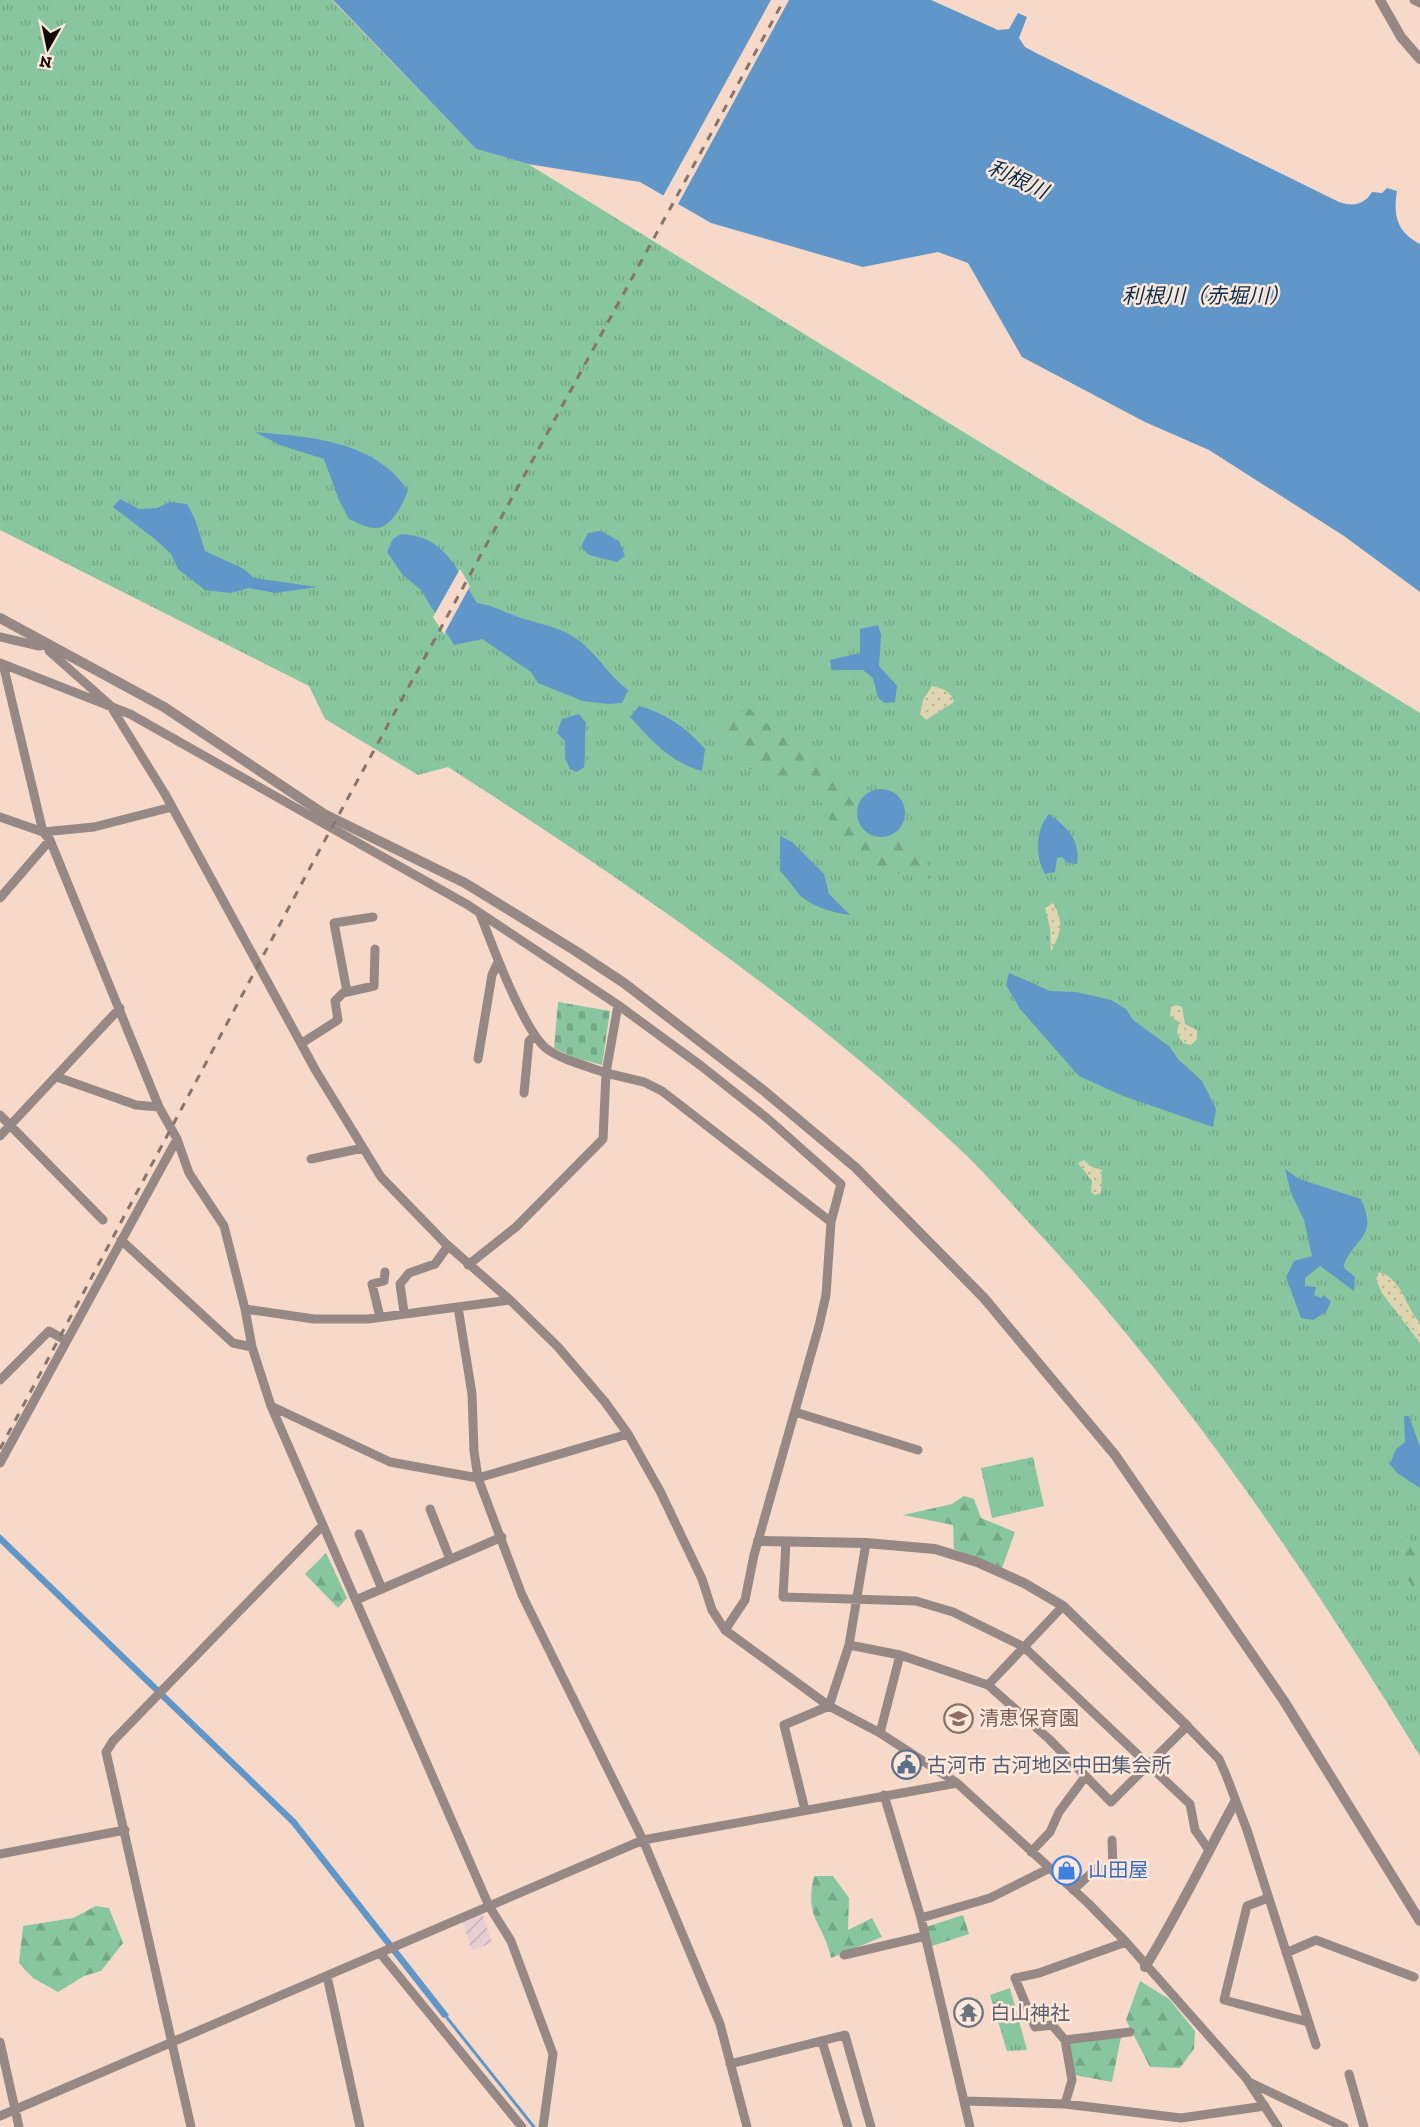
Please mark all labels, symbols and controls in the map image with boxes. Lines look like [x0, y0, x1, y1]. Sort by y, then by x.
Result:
north arrow [18, 18, 78, 78]
text: N [38, 52, 53, 73]
water label: 利根川 [984, 154, 1054, 204]
water label: 利根川（赤堀川） [1122, 283, 1290, 308]
school or university icon: 清恵保育園 [942, 1702, 974, 1734]
place label: 清恵保育園 [979, 1706, 1079, 1730]
public building icon: 古河市 古河地区中田集会所 [890, 1749, 922, 1781]
place label: 古河市 古河地区中田集会所 [927, 1753, 1172, 1777]
shop icon: 山田屋 [1051, 1854, 1083, 1886]
place label: 山田屋 [1088, 1858, 1148, 1882]
temple icon: 白山神社 [953, 1997, 985, 2029]
place label: 白山神社 [990, 2001, 1070, 2025]

